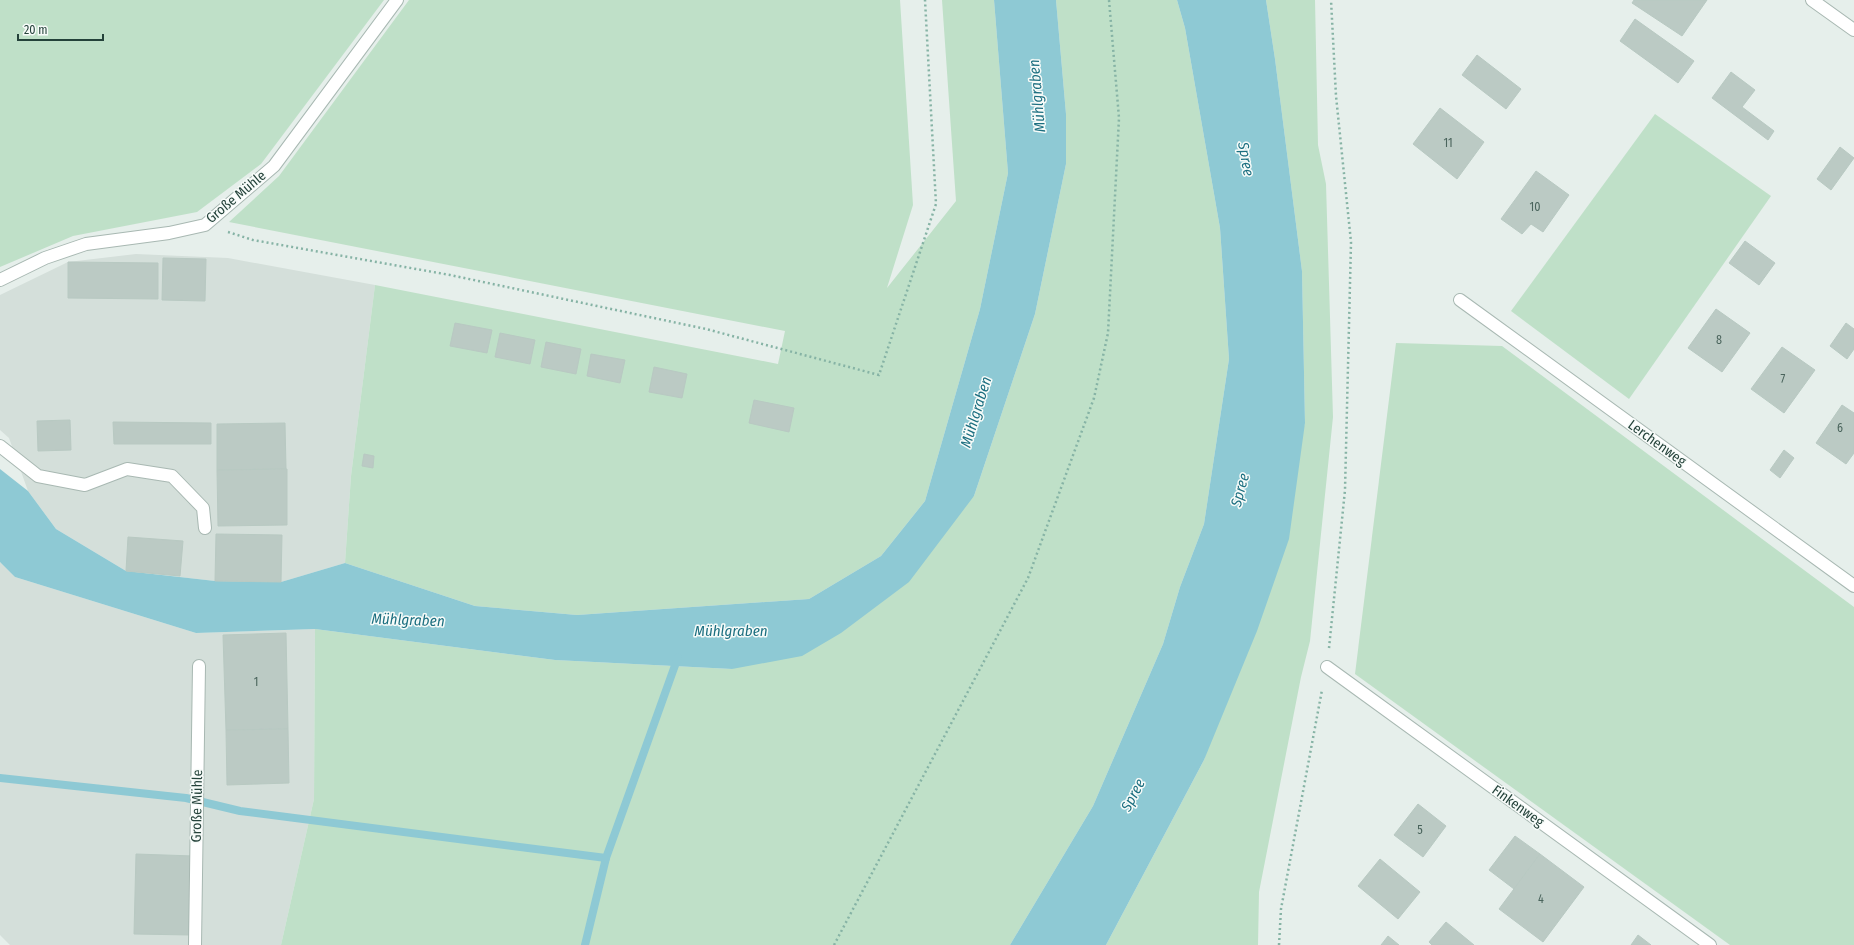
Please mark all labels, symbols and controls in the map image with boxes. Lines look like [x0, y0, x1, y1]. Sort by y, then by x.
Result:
scale bar [18, 16, 103, 42]
text: 20 m [24, 23, 48, 37]
water label: Mühlgraben [1025, 59, 1049, 133]
house number: 11 [1443, 136, 1453, 150]
water label: Spree [1234, 140, 1258, 177]
street label: Große Mühle [203, 167, 269, 227]
house number: 10 [1530, 200, 1540, 214]
house number: 8 [1716, 333, 1722, 347]
house number: 7 [1781, 372, 1786, 386]
water label: Mühlgraben [957, 374, 995, 450]
street label: Lerchenweg [1625, 416, 1690, 470]
house number: 6 [1837, 421, 1843, 435]
water label: Spree [1227, 471, 1253, 510]
water label: Mühlgraben [371, 610, 445, 630]
water label: Mühlgraben [694, 622, 768, 640]
house number: 1 [254, 675, 258, 689]
street label: Große Mühle [188, 769, 206, 843]
water label: Spree [1117, 776, 1149, 815]
street label: Finkenweg [1489, 782, 1548, 831]
house number: 5 [1417, 823, 1423, 837]
house number: 4 [1538, 892, 1544, 906]

